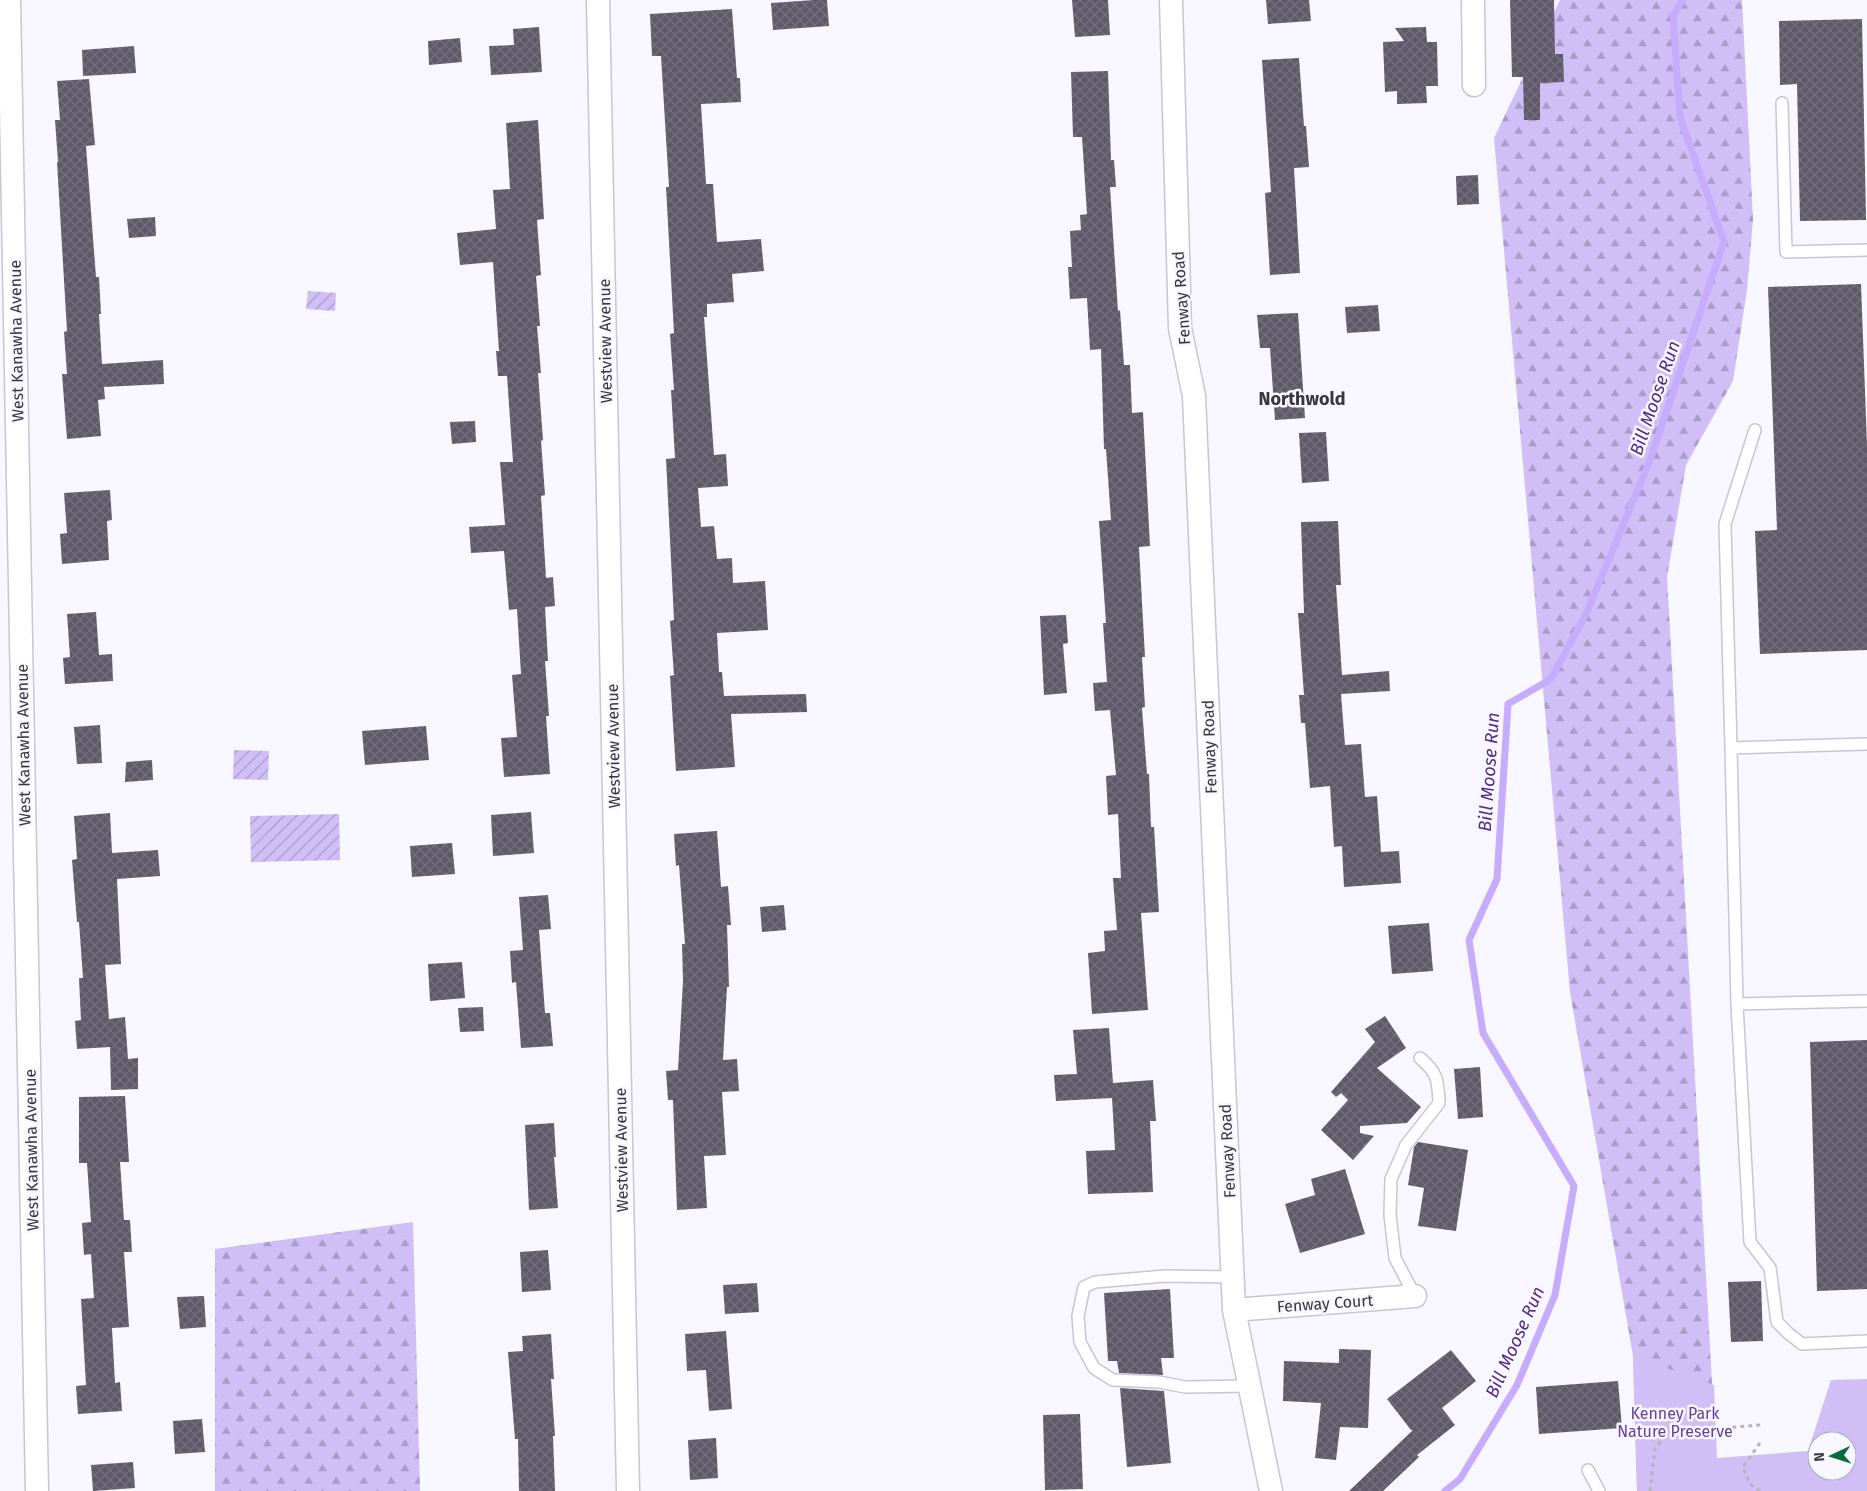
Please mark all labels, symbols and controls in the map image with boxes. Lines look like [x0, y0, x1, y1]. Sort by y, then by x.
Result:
street label: Fenway Road [1169, 250, 1194, 346]
street label: West Kanawha Avenue [6, 260, 27, 422]
street label: Westview Avenue [595, 278, 616, 404]
water label: Bill Moose Run [1625, 338, 1685, 458]
district label: Northwold [1258, 388, 1346, 410]
street label: West Kanawha Avenue [13, 664, 34, 826]
street label: Westview Avenue [603, 683, 624, 809]
street label: Fenway Road [1198, 700, 1221, 794]
water label: Bill Moose Run [1474, 712, 1504, 832]
street label: West Kanawha Avenue [21, 1069, 42, 1231]
street label: Westview Avenue [611, 1087, 632, 1213]
street label: Fenway Road [1216, 1103, 1239, 1198]
water label: Bill Moose Run [1481, 1283, 1549, 1401]
street label: Fenway Court [1276, 1291, 1374, 1316]
park label: Kenney Park Nature Preserve [1617, 1404, 1733, 1441]
north arrow [1807, 1431, 1857, 1481]
text: N [1811, 1452, 1828, 1462]

